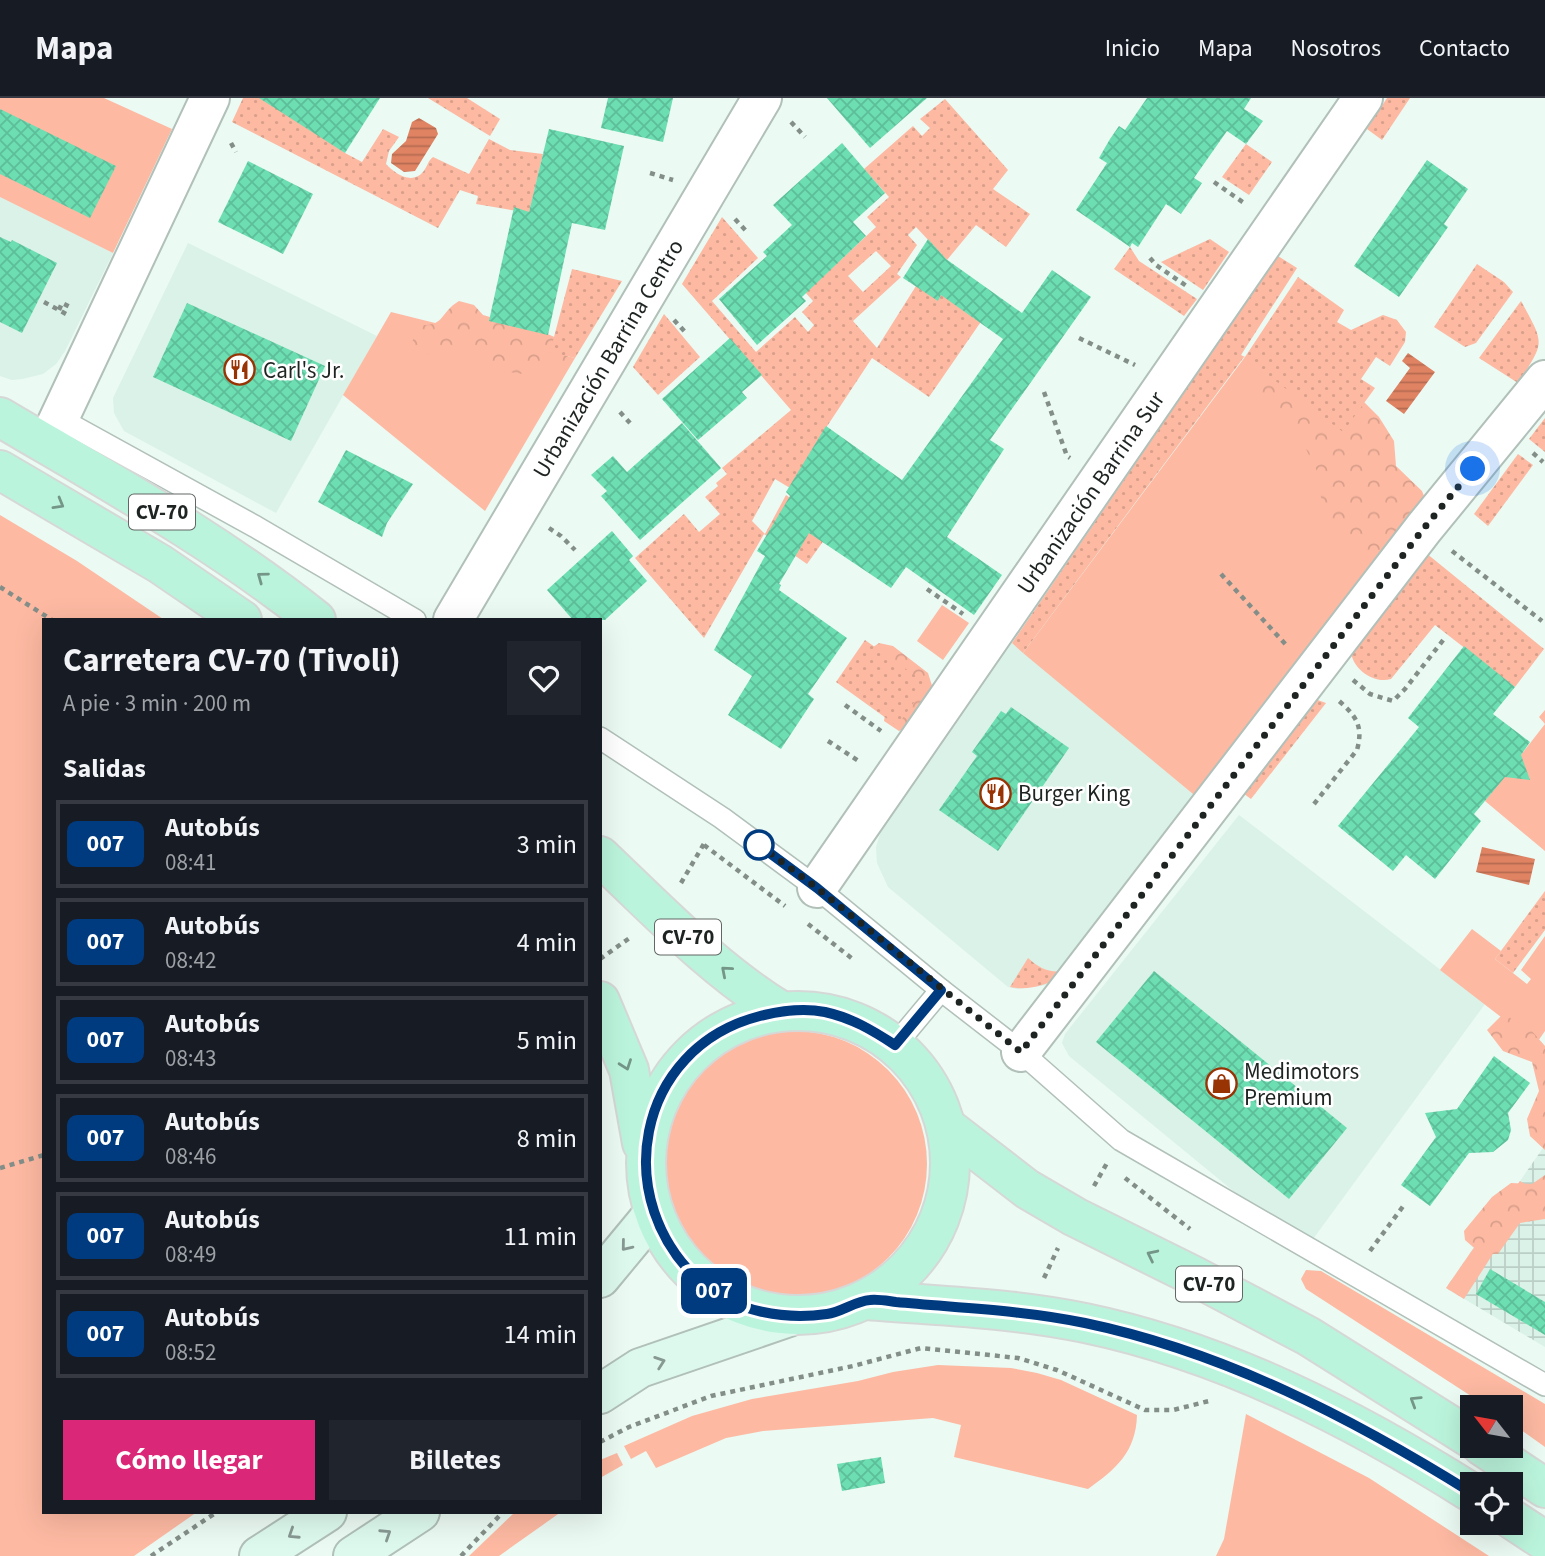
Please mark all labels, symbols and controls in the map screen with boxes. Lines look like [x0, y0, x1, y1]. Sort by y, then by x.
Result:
text: Mapa [35, 25, 113, 72]
text: Inicio [1105, 31, 1160, 66]
text: Mapa [1198, 31, 1253, 66]
text: Nosotros [1291, 31, 1381, 66]
text: Contacto [1419, 31, 1510, 66]
street label: Urbanización Barrina Centro [525, 233, 692, 484]
restaurant icon: Carl's Jr. [223, 353, 257, 387]
place label: Carl's Jr. [263, 354, 345, 387]
street label: Urbanización Barrina Sur [1009, 384, 1173, 601]
your location [1455, 451, 1490, 486]
road number: CV-70 [129, 494, 195, 530]
one-way arrow [51, 496, 64, 509]
one-way arrow [257, 573, 270, 586]
text: Carretera CV-70 (Tivoli) [63, 637, 401, 684]
button: heart [507, 641, 581, 715]
text: A pie · 3 min · 200 m [63, 687, 251, 720]
text: Salidas [63, 750, 146, 787]
restaurant icon: Burger King [978, 776, 1012, 810]
place label: Burger King [1018, 777, 1131, 810]
text: Autobús [165, 809, 260, 846]
text: 007 [86, 826, 125, 861]
text: 3 min [517, 826, 577, 863]
unlabelled marker [744, 830, 774, 860]
text: 08:41 [165, 846, 216, 879]
text: Autobús [165, 907, 260, 944]
road number: CV-70 [655, 920, 721, 954]
text: 007 [86, 924, 125, 959]
text: 4 min [517, 924, 577, 961]
text: 08:42 [165, 944, 216, 977]
one-way arrow [721, 967, 734, 979]
text: Autobús [165, 1005, 260, 1042]
text: 007 [86, 1022, 125, 1057]
text: 5 min [517, 1022, 577, 1059]
text: 08:43 [165, 1042, 216, 1075]
place label: Medimotors Premium [1244, 1055, 1359, 1114]
one-way arrow [618, 1058, 632, 1070]
shop icon: Medimotors Premium [1204, 1067, 1238, 1101]
text: Autobús [165, 1103, 260, 1140]
text: 007 [86, 1120, 125, 1155]
text: 8 min [517, 1120, 577, 1157]
text: 08:46 [165, 1140, 216, 1173]
text: Autobús [165, 1201, 260, 1238]
text: 007 [86, 1218, 125, 1253]
text: 11 min [504, 1218, 577, 1255]
text: 08:49 [165, 1238, 216, 1271]
one-way arrow [622, 1238, 635, 1251]
one-way arrow [1147, 1249, 1159, 1263]
road number: CV-70 [1176, 1266, 1242, 1302]
line badge: 007 [674, 1268, 754, 1314]
text: 007 [695, 1273, 733, 1308]
text: Autobús [165, 1299, 260, 1336]
text: 007 [86, 1316, 125, 1351]
text: 14 min [504, 1316, 577, 1353]
text: 08:52 [165, 1336, 216, 1369]
one-way arrow [653, 1356, 665, 1370]
north arrow [1460, 1395, 1522, 1458]
map controls [1460, 1395, 1523, 1535]
one-way arrow [1409, 1397, 1422, 1410]
button: Cómo llegar [63, 1420, 315, 1500]
button: Billetes [329, 1420, 581, 1500]
button: locate [1460, 1472, 1523, 1535]
one-way arrow [288, 1526, 301, 1538]
one-way arrow [379, 1529, 392, 1542]

